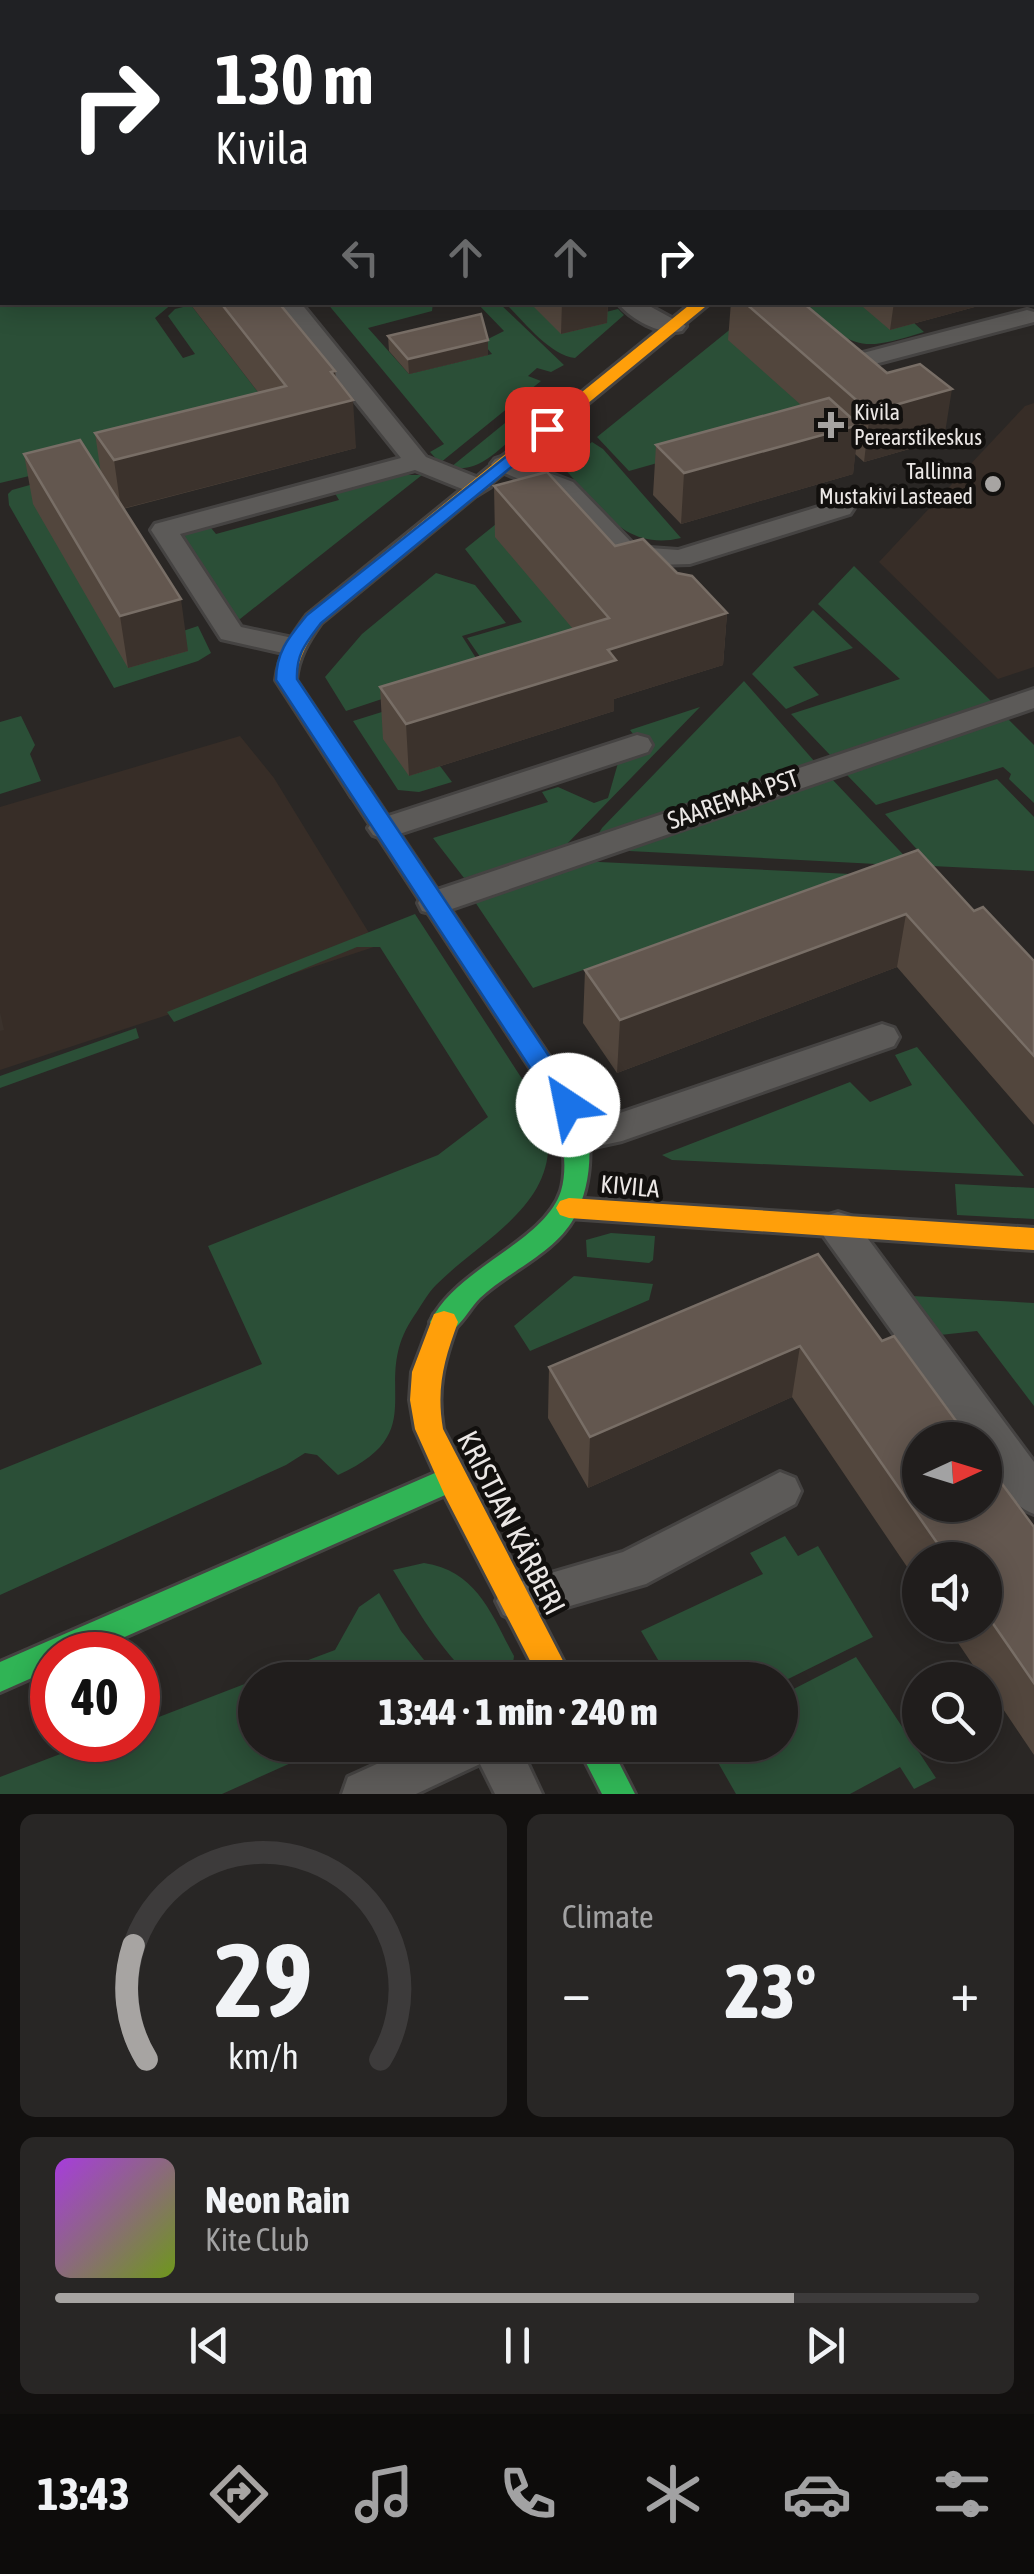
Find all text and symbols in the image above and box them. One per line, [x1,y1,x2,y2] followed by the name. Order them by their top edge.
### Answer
[215,39,374,119] text: 130 m
[50,40,180,170] icon: right
[215,122,309,174] text: Kivila
[333,230,388,285] icon: left
[438,230,493,285] icon: ahead
[543,230,598,285] icon: ahead
[648,230,703,285] icon: right
[505,387,590,472] pin
[854,399,982,450] place label: Kivila Perearstikeskus
[520,402,575,457] icon: arrive
[818,412,844,438] marker: Kivila Perearstikeskus
[819,458,973,509] place label: Tallinna Mustakivi Lasteaed
[982,473,1004,495] marker: Tallinna Mustakivi Lasteaed
[664,764,802,834] street label: SAAREMAA PST
[516,1053,620,1157] position arrow
[599,1169,661,1203] street label: KIVILA
[902,1422,1002,1522] north arrow
[902,1422,1002,1762] map controls
[451,1425,573,1620] street label: KRISTJAN KÄRBERI
[902,1542,1002,1642] button: sound
[30,1632,160,1762] speed limit sign: 40
[902,1662,1002,1762] button: search
[378,1690,658,1733] text: 13:44 · 1 min · 240 m
[562,1898,654,1935] text: Climate
[215,1920,312,2039] text: 29
[725,1948,816,2034] text: 23°
[562,1960,591,2023] text: −
[950,1960,979,2023] text: +
[228,2036,299,2077] text: km/h
[205,2178,350,2221] text: Neon Rain
[205,2221,309,2258] text: Kite Club
[182,2318,237,2373] icon: previous
[490,2318,545,2373] icon: pause
[798,2318,853,2373] icon: next
[204,2459,274,2529] icon: directions
[349,2459,419,2529] icon: music
[493,2459,563,2529] icon: phone
[638,2459,708,2529] icon: climate
[782,2459,852,2529] icon: car
[927,2459,997,2529] icon: filters
[37,2468,130,2520] text: 13:43

